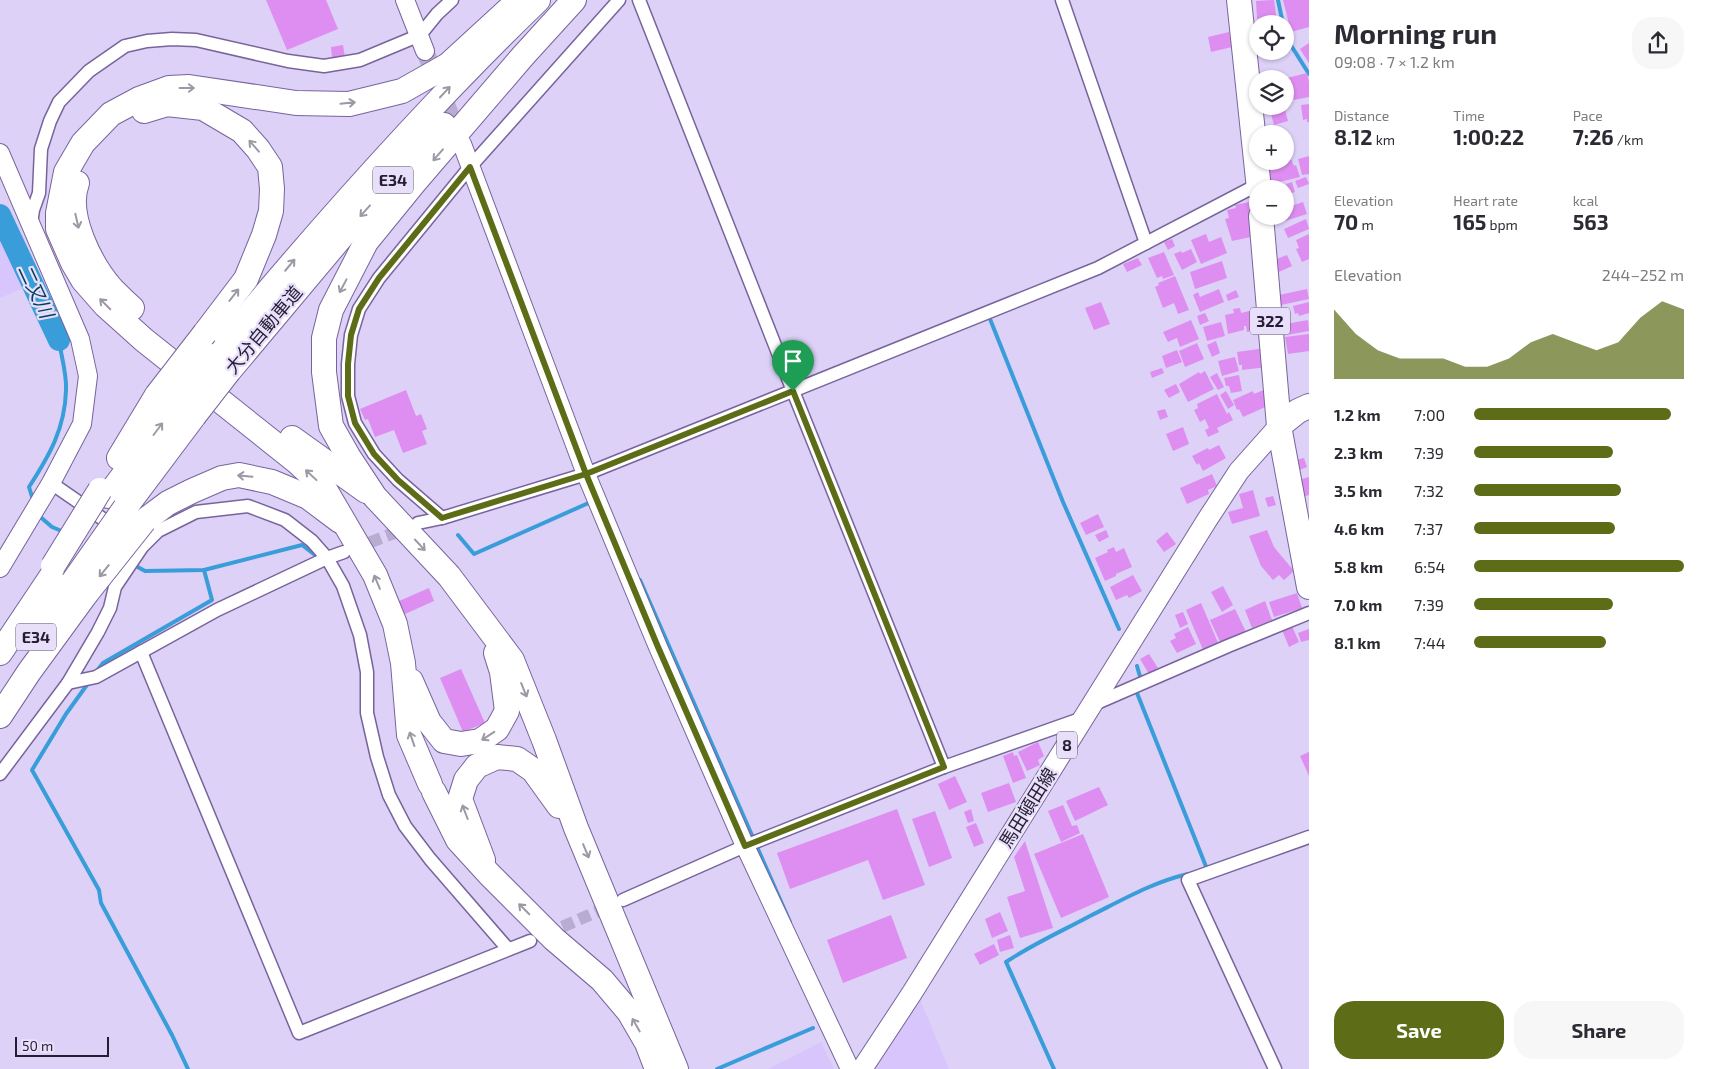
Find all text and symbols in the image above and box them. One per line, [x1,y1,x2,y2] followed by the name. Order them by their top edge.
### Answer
[1249,15,1294,225] map controls
[1249,15,1294,60] button: locate
[1334,16,1497,50] text: Morning run
[1632,17,1684,69] button: share
[1334,52,1455,71] text: 09:08 · 7 × 1.2 km
[1249,70,1294,115] button: layers
[178,83,194,93] one-way arrow
[439,86,451,99] one-way arrow
[339,98,355,108] one-way arrow
[1334,107,1389,124] text: Distance
[1453,107,1485,124] text: Time
[1573,107,1603,124] text: Pace
[1334,124,1373,149] text: 8.12
[1453,124,1524,149] text: 1:00:22
[1573,124,1614,149] text: 7:26
[1249,125,1294,170] button: +
[1373,131,1395,148] text: km
[1614,131,1643,148] text: /km
[249,139,260,152] one-way arrow
[432,149,444,162] one-way arrow
[373,166,413,194] road number: E34
[1249,180,1294,225] button: −
[1334,192,1393,209] text: Elevation
[1453,192,1518,209] text: Heart rate
[1573,192,1598,209] text: kcal
[359,205,370,218] one-way arrow
[1334,209,1358,234] text: 70
[1453,209,1486,234] text: 165
[1573,209,1609,234] text: 563
[73,213,82,229] one-way arrow
[1358,216,1374,233] text: m
[1486,216,1518,233] text: bpm
[284,259,295,272] one-way arrow
[14,260,60,323] water label: 二又川
[1334,265,1402,284] text: Elevation
[1602,265,1684,284] text: 244–252 m
[338,278,347,293] one-way arrow
[220,281,306,378] street label: 大分自動車道
[229,289,240,302] one-way arrow
[99,298,111,311] one-way arrow
[1250,308,1290,334] road number: 322
[772,340,814,391] pin
[779,347,807,375] icon: arrive
[1334,405,1381,424] text: 1.2 km
[1414,405,1445,424] text: 7:00
[153,422,163,436] one-way arrow
[1334,443,1383,462] text: 2.3 km
[1414,443,1444,462] text: 7:39
[305,469,317,481] one-way arrow
[237,471,253,481] one-way arrow
[1334,481,1382,500] text: 3.5 km
[1414,481,1444,500] text: 7:32
[1334,519,1384,538] text: 4.6 km
[1414,519,1443,538] text: 7:37
[414,539,426,551] one-way arrow
[1334,557,1383,576] text: 5.8 km
[1414,557,1445,576] text: 6:54
[99,564,110,577] one-way arrow
[372,575,382,590] one-way arrow
[1334,595,1382,614] text: 7.0 km
[1414,595,1444,614] text: 7:39
[16,624,56,650] road number: E34
[1334,633,1381,652] text: 8.1 km
[1414,633,1446,652] text: 7:44
[520,682,529,698] one-way arrow
[406,731,416,747] one-way arrow
[481,731,495,741] one-way arrow
[1057,732,1077,758] road number: 8
[994,763,1060,851] street label: 馬田頓田線
[460,805,469,820] one-way arrow
[581,843,591,858] one-way arrow
[518,903,530,915] one-way arrow
[1334,1001,1504,1059] button: Save
[1514,1001,1684,1059] button: Share
[631,1019,641,1033] one-way arrow
[15,1034,109,1057] scale bar
[22,1037,53,1054] text: 50 m

